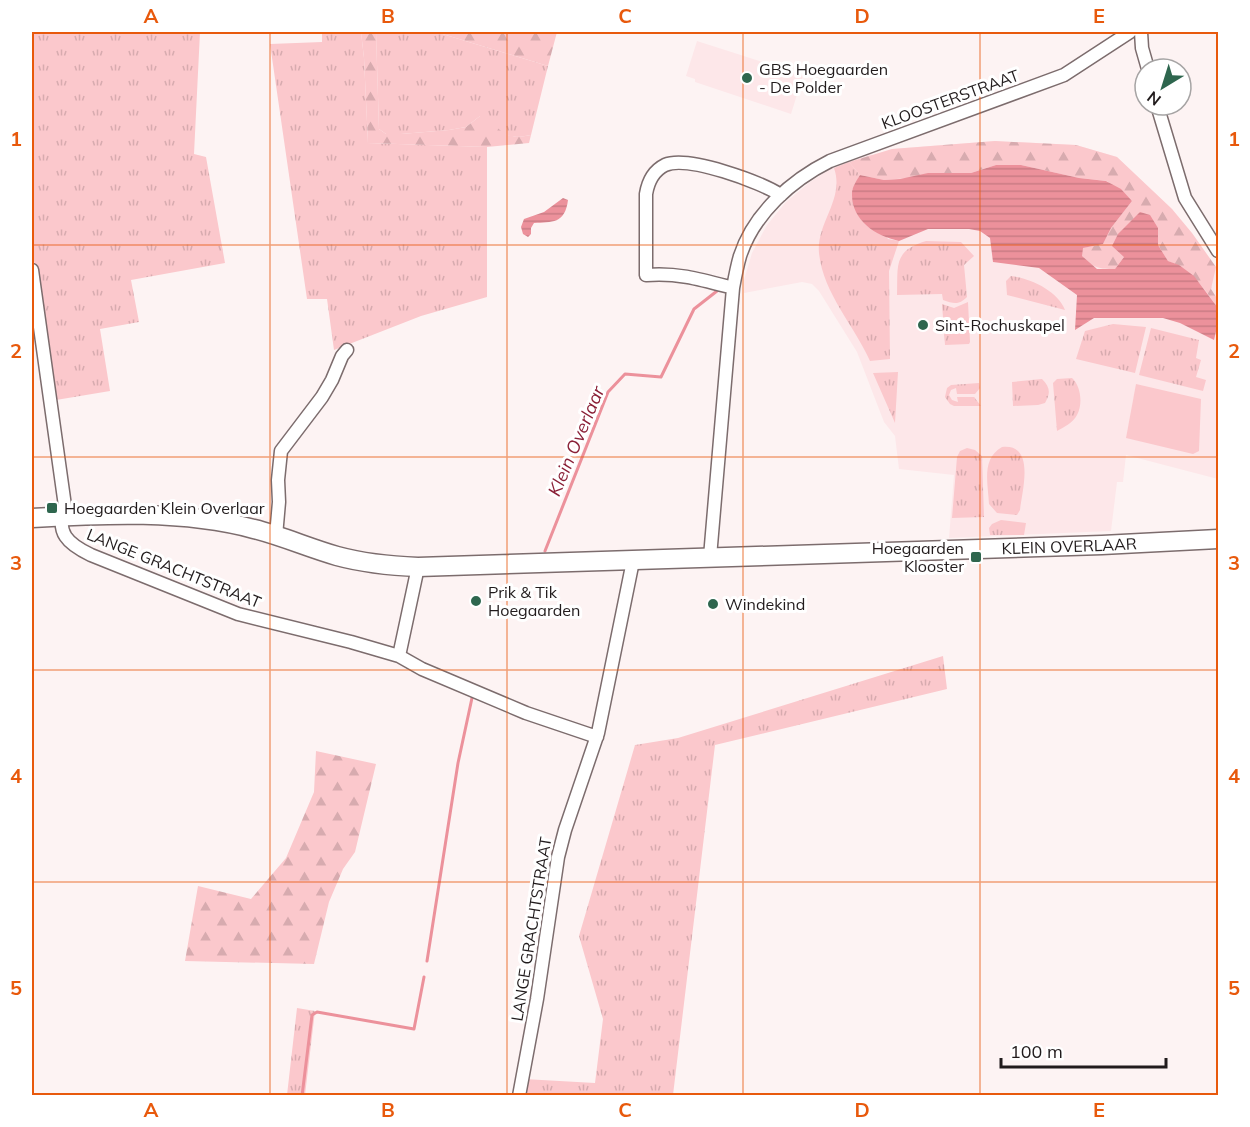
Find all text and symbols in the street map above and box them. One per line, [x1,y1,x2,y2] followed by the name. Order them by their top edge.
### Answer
[144,3,159,28] text: A
[381,3,395,28] text: B
[618,3,632,28] text: C
[854,3,870,28] text: D
[1093,3,1105,28] text: E
[1133,57,1193,117] north arrow
[759,59,888,97] place label: GBS Hoegaarden - De Polder
[878,65,1022,133] street label: KLOOSTERSTRAAT
[740,71,754,85] marker: GBS Hoegaarden - De Polder
[1143,87,1165,110] text: N
[10,126,22,151] text: 1
[1228,126,1240,151] text: 1
[935,315,1065,335] place label: Sint-Rochuskapel
[916,318,930,332] marker: Sint-Rochuskapel
[10,338,22,363] text: 2
[1228,338,1240,363] text: 2
[543,381,610,499] water label: Klein Overlaar
[64,498,265,518] place label: Hoegaarden Klein Overlaar
[45,501,59,515] marker: Hoegaarden Klein Overlaar
[84,524,264,612] street label: LANGE GRACHTSTRAAT
[1001,533,1137,558] street label: KLEIN OVERLAAR
[872,538,964,576] place label: Hoegaarden Klooster
[10,550,22,575] text: 3
[969,550,983,564] marker: Hoegaarden Klooster
[1228,550,1240,575] text: 3
[488,582,580,620] place label: Prik & Tik Hoegaarden
[469,594,483,608] marker: Prik & Tik Hoegaarden
[725,594,805,614] place label: Windekind
[706,597,720,611] marker: Windekind
[10,763,22,788] text: 4
[1228,763,1240,788] text: 4
[507,835,555,1023] street label: LANGE GRACHTSTRAAT
[10,975,22,1000] text: 5
[1228,975,1240,1000] text: 5
[1001,1031,1166,1069] scale bar
[1010,1040,1063,1063] text: 100 m
[144,1097,159,1122] text: A
[381,1097,395,1122] text: B
[618,1097,632,1122] text: C
[854,1097,870,1122] text: D
[1093,1097,1105,1122] text: E

